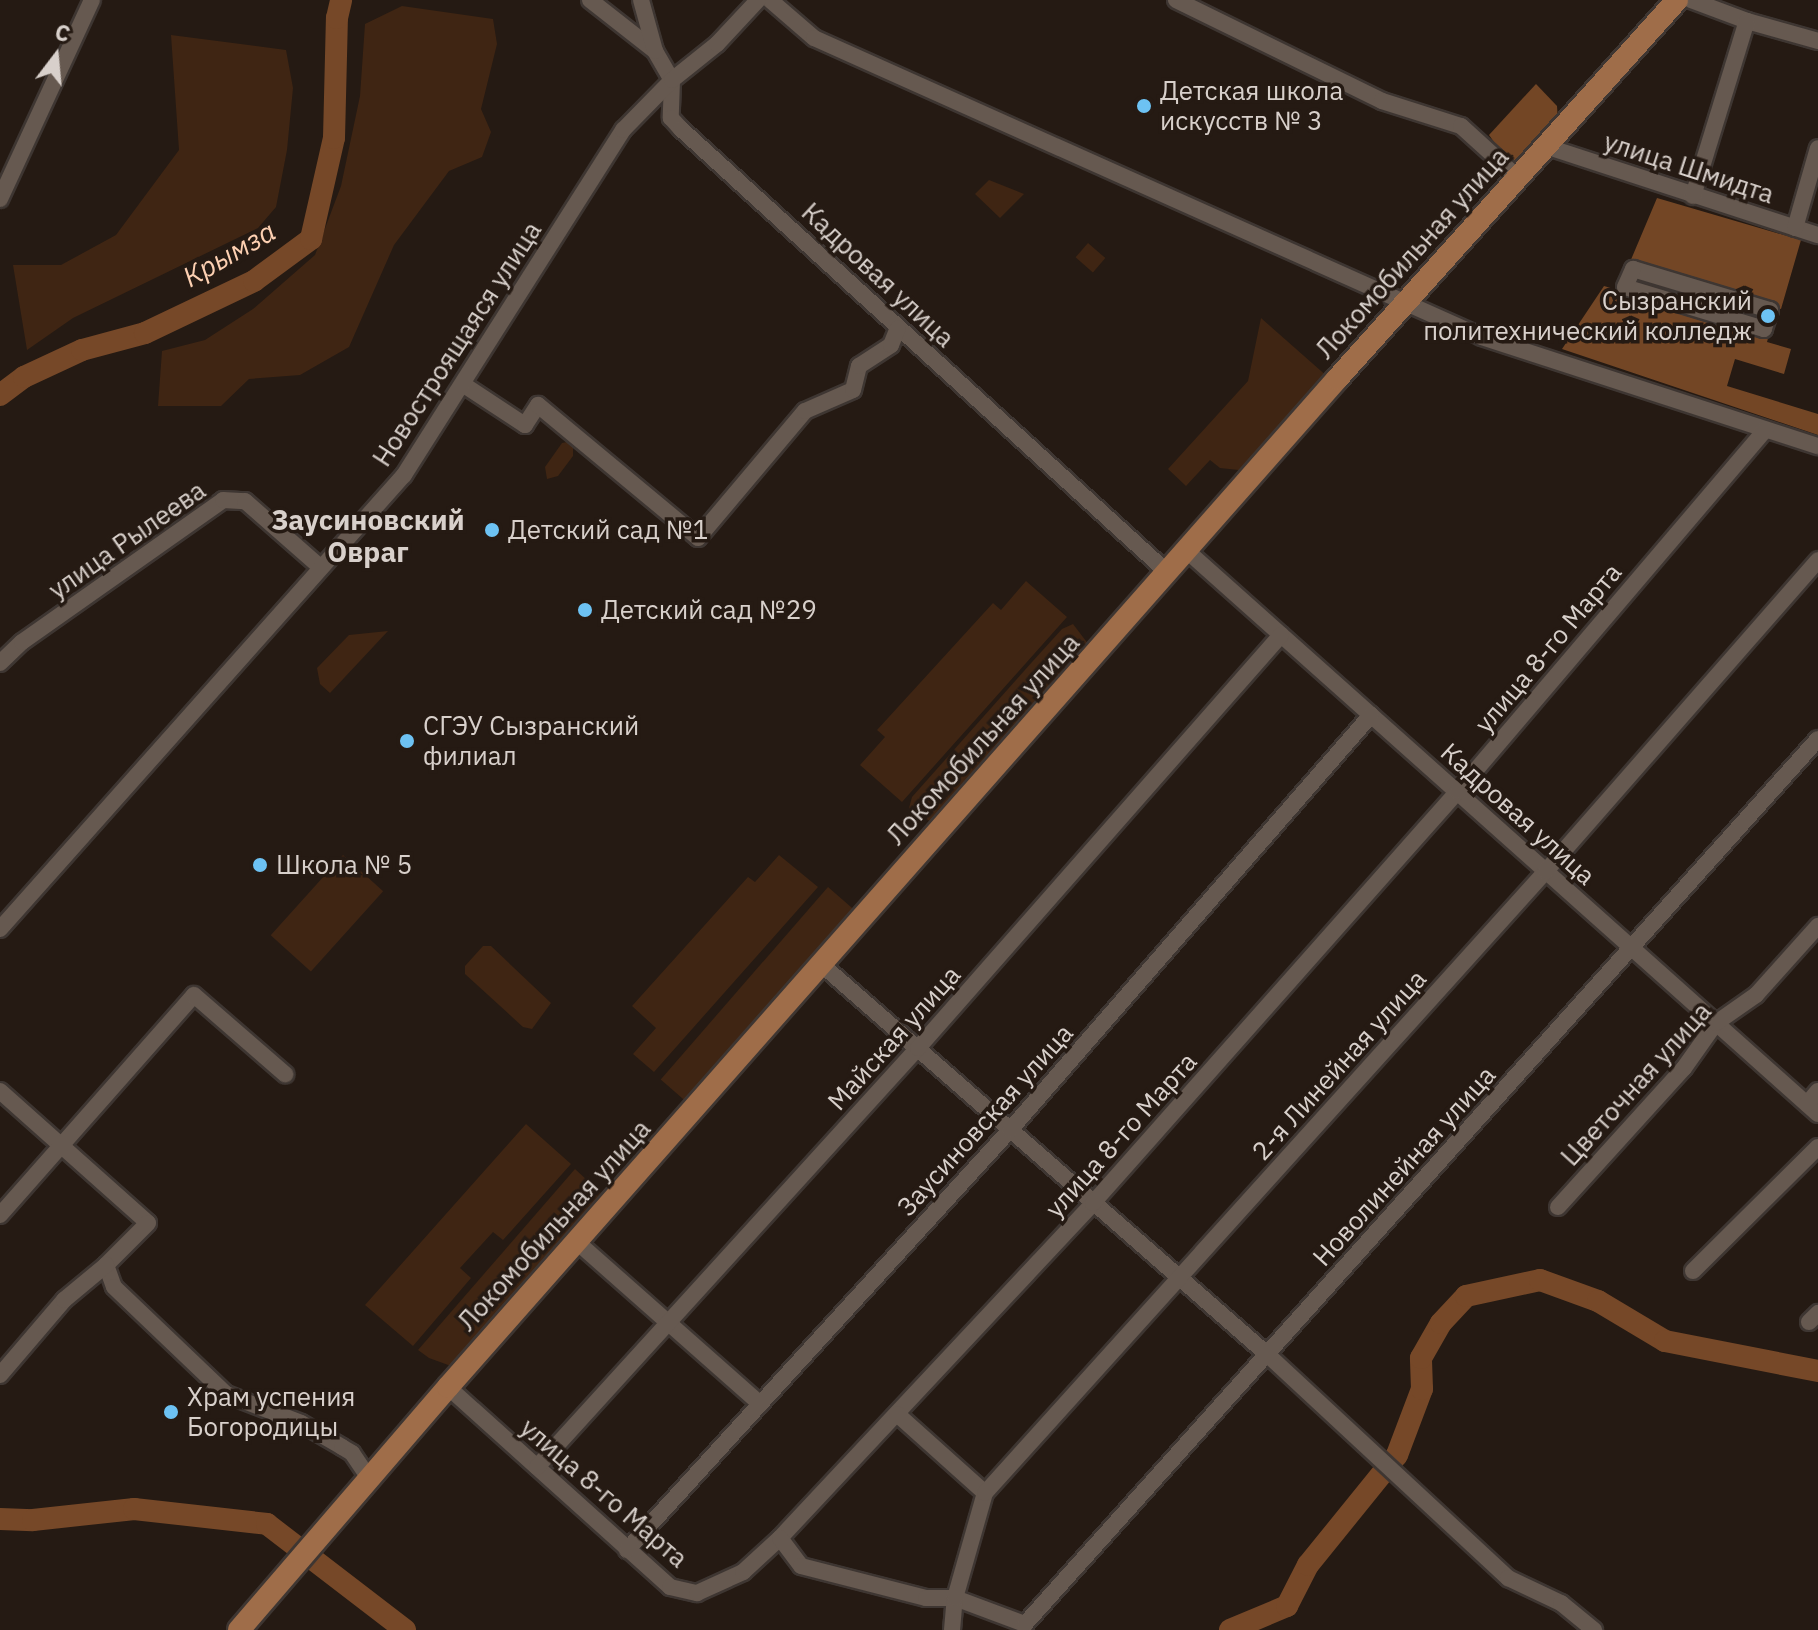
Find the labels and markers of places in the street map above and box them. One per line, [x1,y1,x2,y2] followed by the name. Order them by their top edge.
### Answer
[1160,75,1343,136] place label: Детская школа искусств № 3
[1135,97,1153,115] marker: Детская школа искусств № 3
[1423,285,1752,346] place label: Сызранский политехнический колледж
[1759,307,1777,325] marker: Сызранский политехнический колледж
[508,514,708,546] place label: Детский сад №1
[483,521,501,539] marker: Детский сад №1
[601,594,817,626] place label: Детский сад №29
[576,601,594,619] marker: Детский сад №29
[423,710,639,772] place label: СГЭУ Сызранский филиал
[398,732,416,750] marker: СГЭУ Сызранский филиал
[276,849,412,881] place label: Школа № 5
[251,856,269,874] marker: Школа № 5
[187,1381,355,1442] place label: Храм успения Богородицы
[162,1403,180,1421] marker: Храм успения Богородицы

